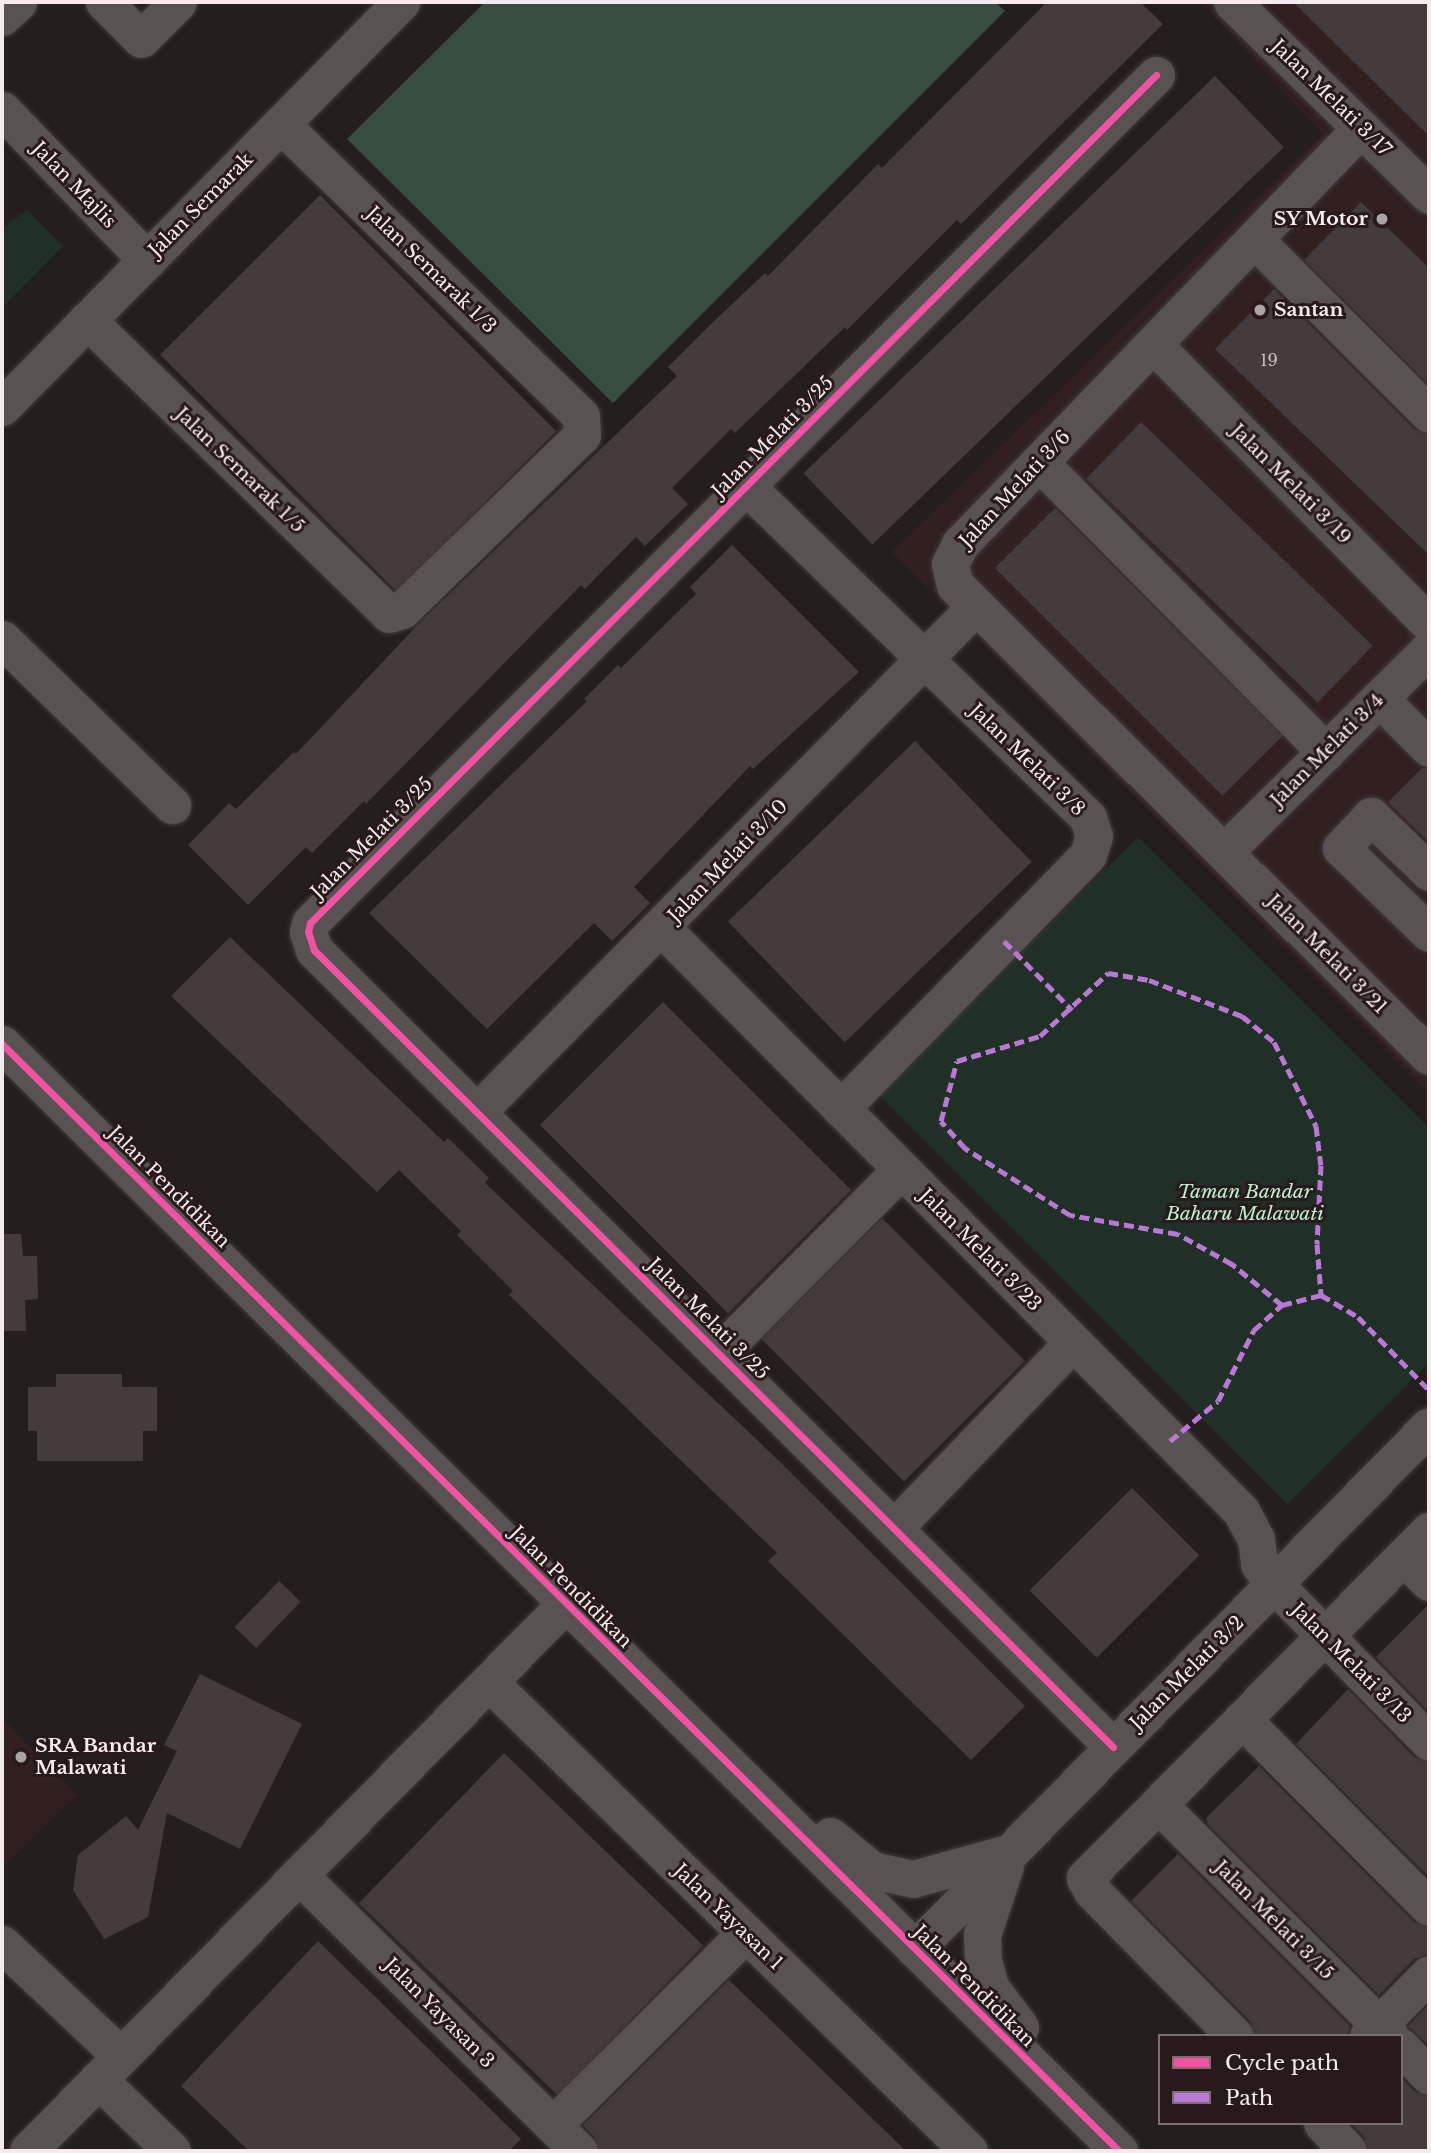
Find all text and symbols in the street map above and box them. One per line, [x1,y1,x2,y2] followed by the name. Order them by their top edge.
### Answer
[1266,35,1396,161] street label: Jalan Melati 3/17
[27,137,121,233] street label: Jalan Majlis
[144,148,258,262] street label: Jalan Semarak
[361,202,501,338] street label: Jalan Semarak 1/3
[1273,208,1368,230] place label: SY Motor
[1374,211,1390,227] marker: SY Motor
[1274,299,1343,321] place label: Santan
[1252,302,1268,318] marker: Santan
[1260,350,1278,370] house number: 19
[707,371,839,503] street label: Jalan Melati 3/25
[171,402,309,538] street label: Jalan Semarak 1/5
[1226,419,1356,549] street label: Jalan Melati 3/19
[955,426,1075,552] street label: Jalan Melati 3/6
[1266,689,1388,811] street label: Jalan Melati 3/4
[965,699,1089,821] street label: Jalan Melati 3/8
[306,772,438,904] street label: Jalan Melati 3/25
[664,795,792,927] street label: Jalan Melati 3/10
[1262,889,1392,1019] street label: Jalan Melati 3/21
[103,1121,235,1253] street label: Jalan Pendidikan
[1166,1181,1324,1225] park label: Taman Bandar Baharu Malawati
[914,1184,1046,1316] street label: Jalan Melati 3/23
[642,1253,774,1385] street label: Jalan Melati 3/25
[505,1521,637,1653] street label: Jalan Pendidikan
[1286,1598,1416,1728] street label: Jalan Melati 3/13
[1125,1611,1249,1735] street label: Jalan Melati 3/2
[35,1735,157,1779] place label: SRA Bandar Malawati
[13,1749,29,1765] marker: SRA Bandar Malawati
[1210,1856,1338,1984] street label: Jalan Melati 3/15
[668,1859,788,1975] street label: Jalan Yayasan 1
[908,1920,1040,2052] street label: Jalan Pendidikan
[379,1953,499,2073] street label: Jalan Yayasan 3
[1158,2034,1403,2125] legend
[1225,2050,1339,2076] text: Cycle path
[1225,2085,1273,2111] text: Path

